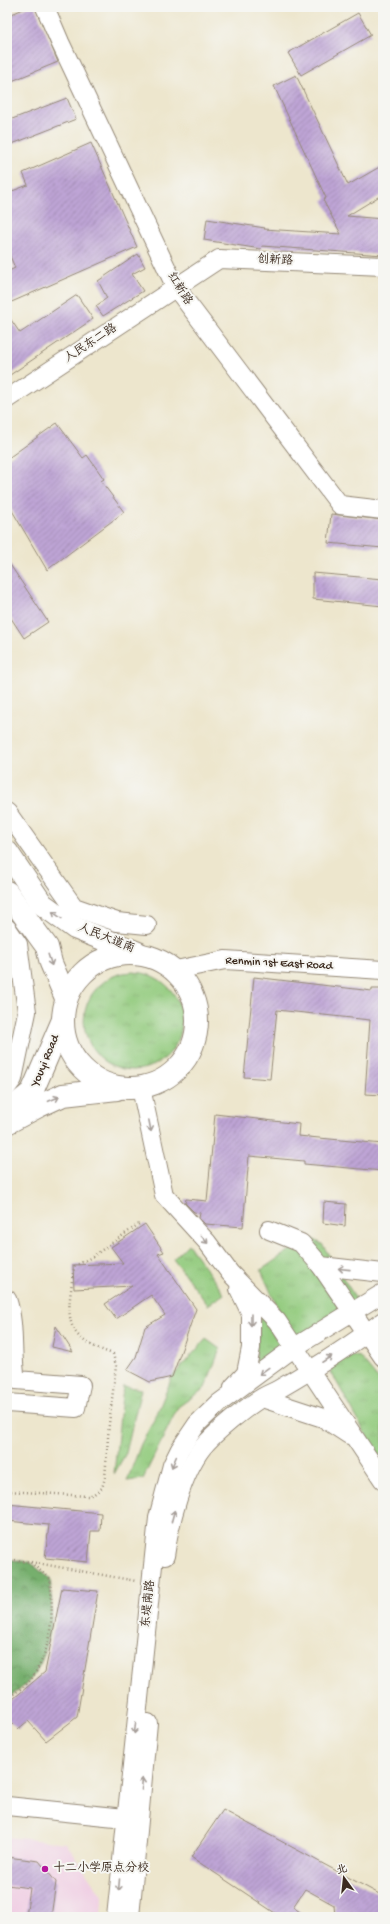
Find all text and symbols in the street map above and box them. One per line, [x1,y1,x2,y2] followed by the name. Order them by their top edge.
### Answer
[257,252,293,269] street label: 创新路
[164,269,195,308] street label: 红新路
[61,321,120,366] street label: 人民东二路
[51,911,62,919] one-way arrow
[76,920,137,957] street label: 人民大道南
[47,953,55,965] one-way arrow
[225,954,334,974] street label: Renmin 1st East Road
[28,1032,64,1090] street label: Youyi Road
[48,1095,60,1102] one-way arrow
[146,1119,154,1132] one-way arrow
[199,1234,209,1244] one-way arrow
[338,1265,351,1273] one-way arrow
[247,1313,255,1326] one-way arrow
[321,1354,333,1362] one-way arrow
[259,1367,270,1375] one-way arrow
[170,1455,177,1467] one-way arrow
[170,1510,178,1523] one-way arrow
[139,1579,158,1629] street label: 东堤南路
[132,1721,139,1734] one-way arrow
[139,1778,146,1791] one-way arrow
[324,1858,364,1898] north arrow
[53,1860,149,1876] place label: 十二小学原点分校
[335,1863,349,1877] text: 北
[40,1864,50,1874] marker: 十二小学原点分校
[115,1878,122,1891] one-way arrow

